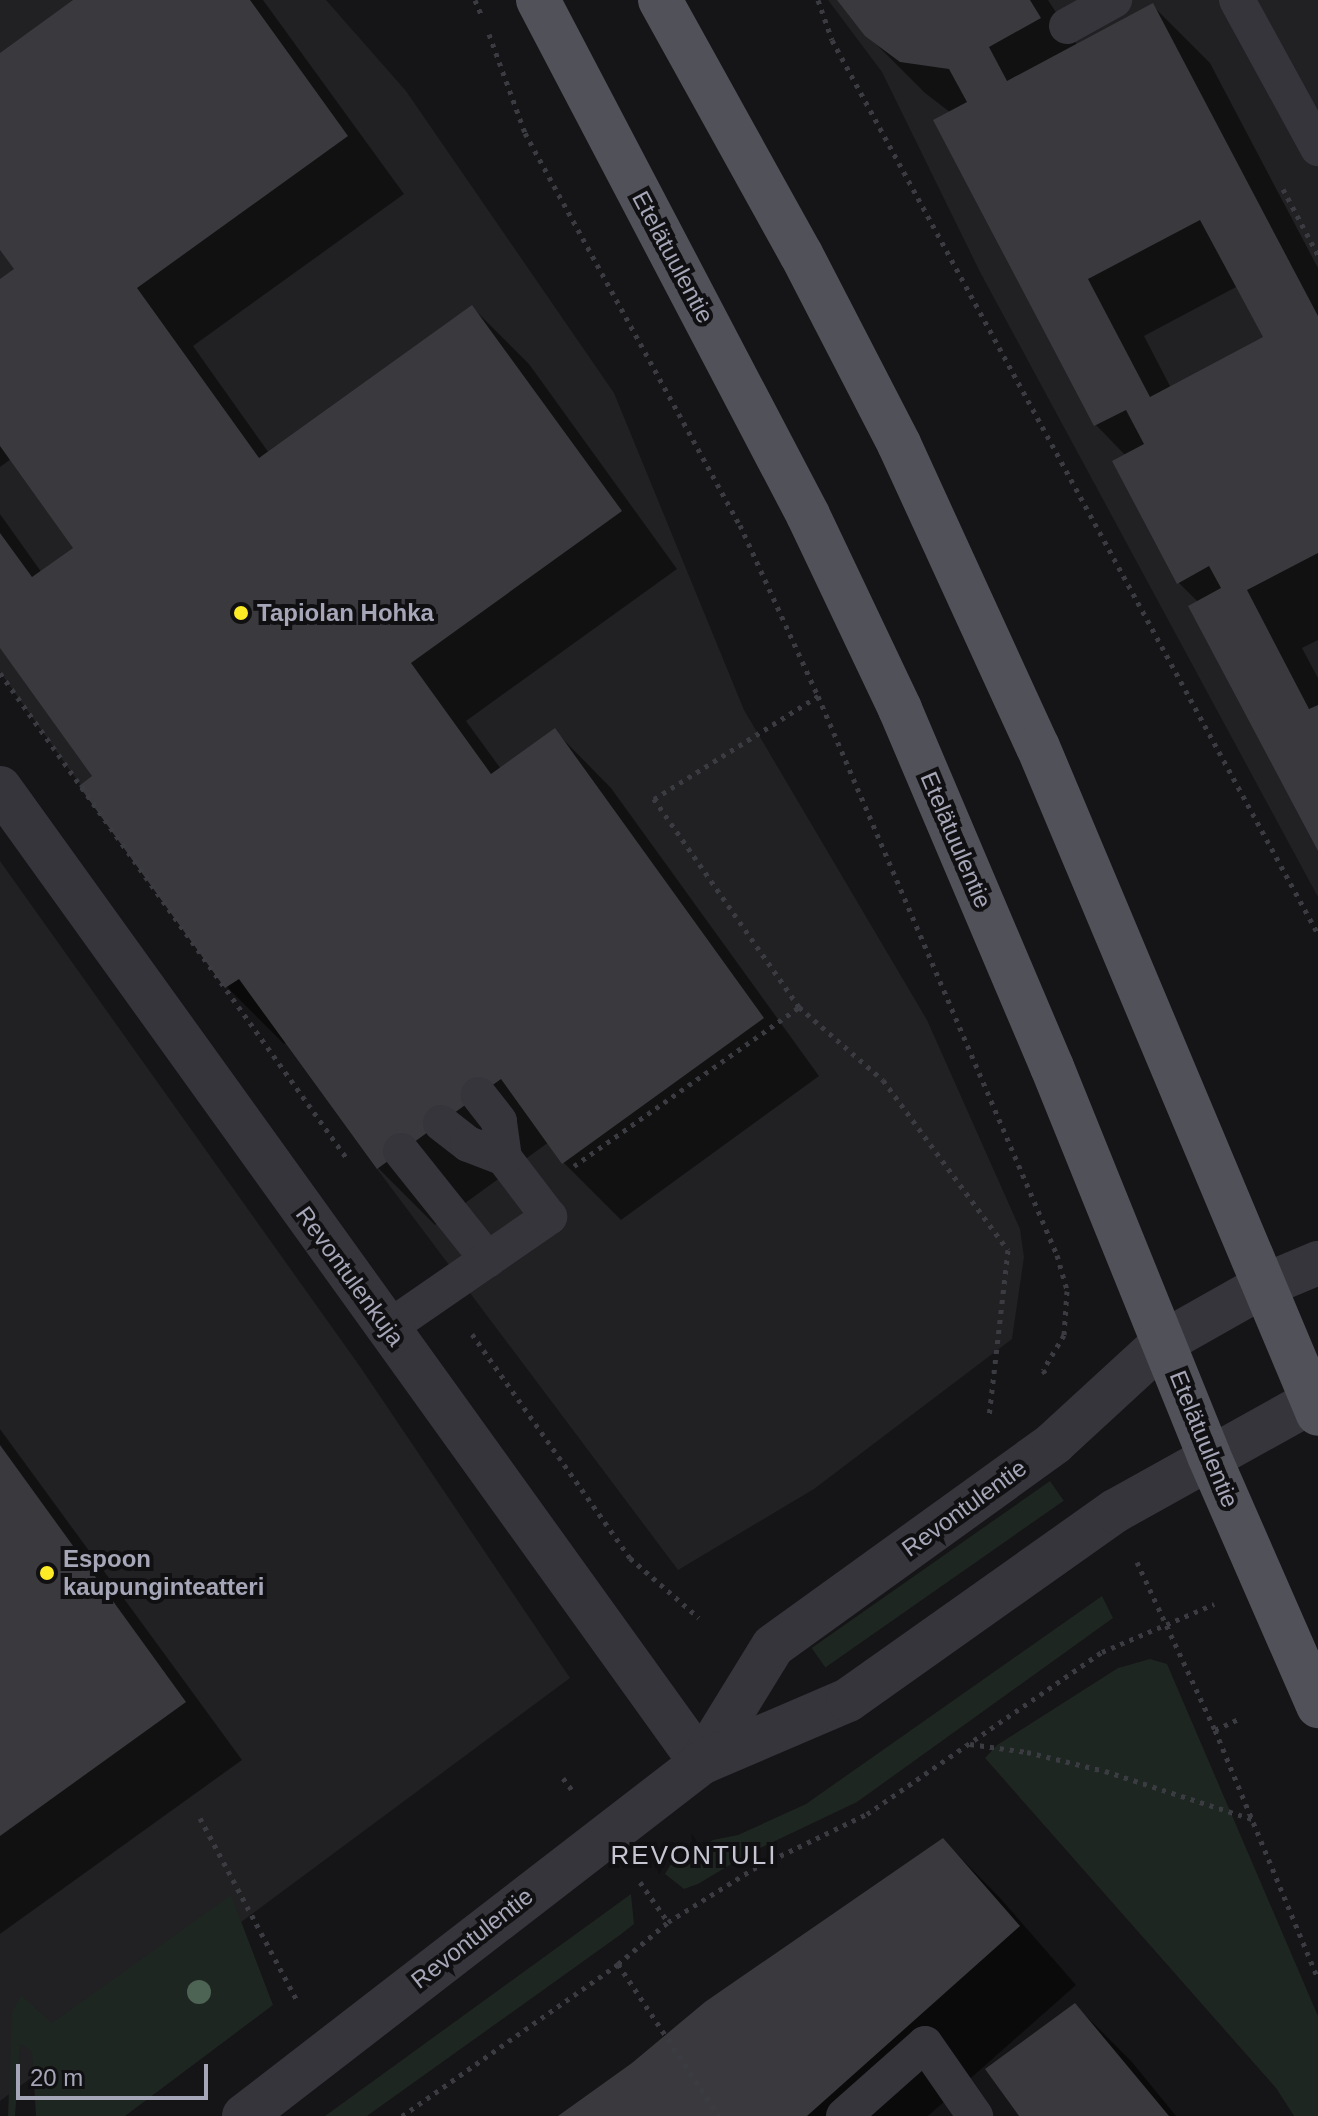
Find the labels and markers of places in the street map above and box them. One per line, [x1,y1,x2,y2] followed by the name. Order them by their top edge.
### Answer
[257,599,434,627] place label: Tapiolan Hohka
[232,604,250,622] marker: Tapiolan Hohka
[63,1545,264,1601] place label: Espoon kaupunginteatteri
[38,1564,56,1582] marker: Espoon kaupunginteatteri

